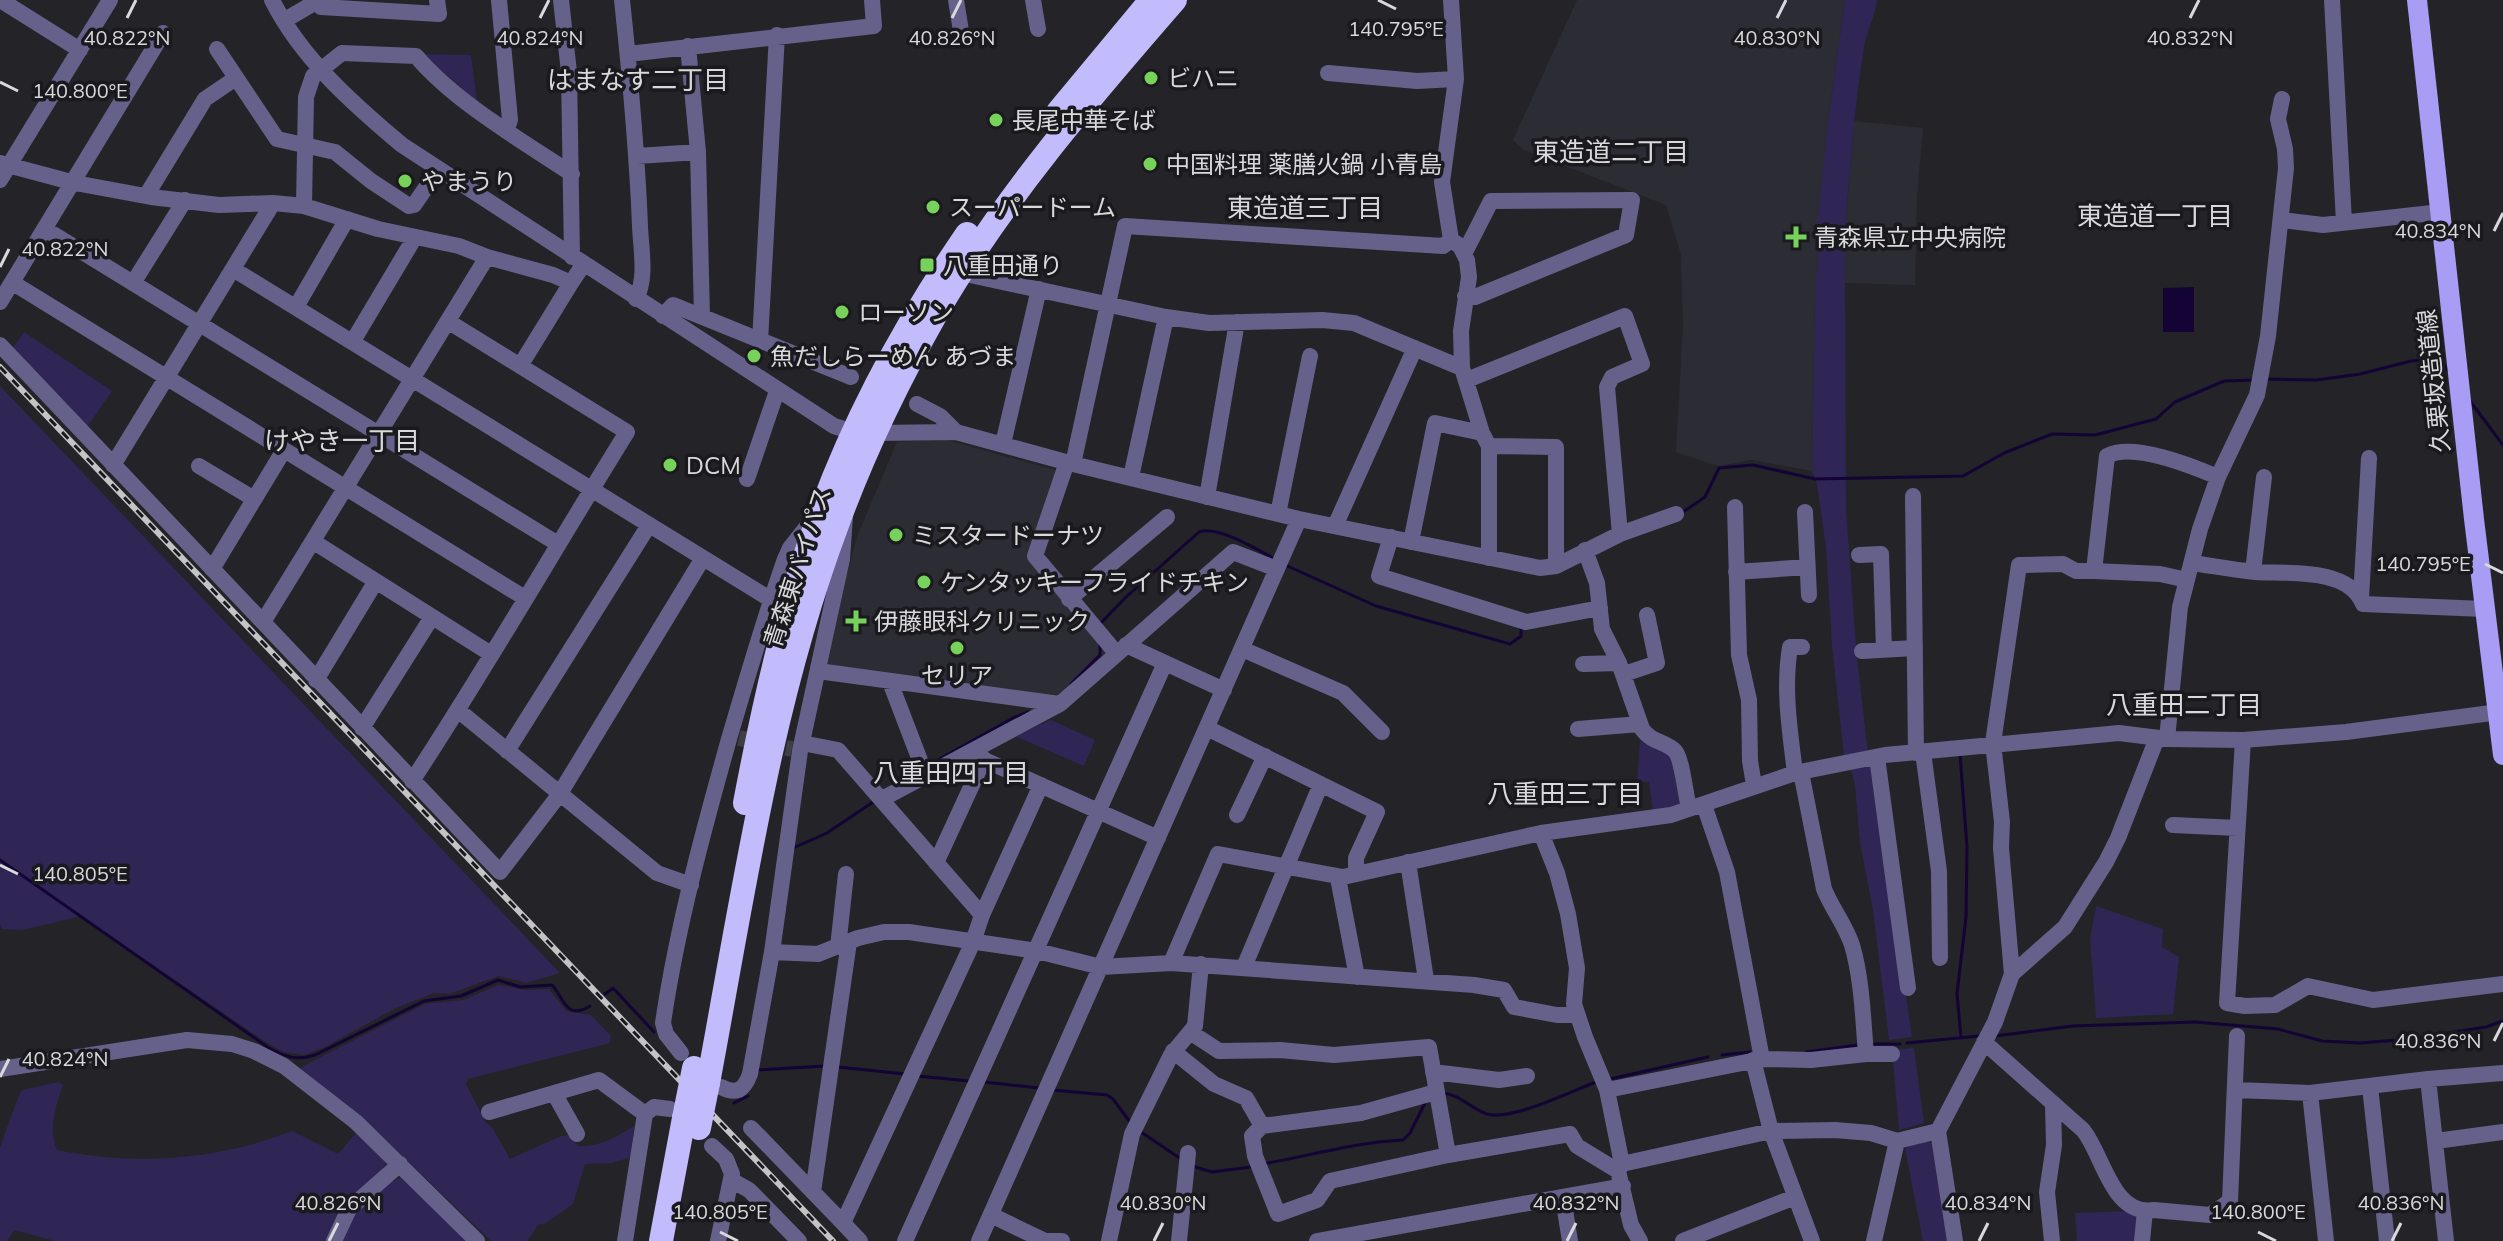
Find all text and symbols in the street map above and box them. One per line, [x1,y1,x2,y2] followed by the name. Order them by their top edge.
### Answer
[1348,16,1444,41] text: 140.795°E
[84,25,170,50] text: 40.822°N
[497,25,583,50] text: 40.824°N
[909,25,995,50] text: 40.826°N
[1734,25,1820,50] text: 40.830°N
[2147,25,2233,50] text: 40.832°N
[547,63,729,96] district label: はまなす二丁目
[1167,63,1239,93] place label: ビハニ
[1142,69,1160,87] marker: ビハニ
[32,78,128,103] text: 140.800°E
[1012,105,1156,135] place label: 長尾中華そば
[987,111,1005,129] marker: 長尾中華そば
[1533,135,1689,168] district label: 東造道二丁目
[1166,149,1443,179] place label: 中国料理 薬膳火鍋 小青島
[1141,155,1159,173] marker: 中国料理 薬膳火鍋 小青島
[421,166,517,196] place label: やまうり
[396,172,414,190] marker: やまうり
[1227,191,1383,224] district label: 東造道三丁目
[949,192,1116,222] place label: スーパードーム
[924,198,942,216] marker: スーパードーム
[2077,199,2233,232] district label: 東造道一丁目
[2395,218,2481,243] text: 40.834°N
[1814,222,2006,252] place label: 青森県立中央病院
[1785,226,1807,248] marker: 青森県立中央病院
[22,236,108,261] text: 40.822°N
[943,250,1063,280] place label: 八重田通り
[918,256,936,274] marker: 八重田通り
[858,297,954,327] place label: ローソン
[833,303,851,321] marker: ローソン
[2411,308,2455,454] street label: 久栗坂造道線
[770,341,1016,371] place label: 魚だしらーめん あづま
[745,347,763,365] marker: 魚だしらーめん あづま
[264,424,420,457] district label: けやき一丁目
[686,450,741,480] place label: DCM
[661,456,679,474] marker: DCM
[757,483,837,651] street label: 青森東バイパス
[912,520,1104,550] place label: ミスタードーナツ
[887,526,905,544] marker: ミスタードーナツ
[2375,551,2471,576] text: 140.795°E
[940,567,1249,597] place label: ケンタッキーフライドチキン
[915,573,933,591] marker: ケンタッキーフライドチキン
[874,606,1090,636] place label: 伊藤眼科クリニック
[845,610,867,632] marker: 伊藤眼科クリニック
[948,639,966,657] marker: セリア
[921,660,993,690] place label: セリア
[2106,688,2262,721] district label: 八重田二丁目
[873,756,1029,789] district label: 八重田四丁目
[1487,777,1643,810] district label: 八重田三丁目
[32,861,128,886] text: 140.805°E
[2395,1028,2481,1053] text: 40.836°N
[22,1046,108,1071] text: 40.824°N
[295,1190,381,1215] text: 40.826°N
[1120,1190,1206,1215] text: 40.830°N
[1533,1190,1619,1215] text: 40.832°N
[1945,1190,2031,1215] text: 40.834°N
[2358,1190,2444,1215] text: 40.836°N
[672,1199,768,1224] text: 140.805°E
[2210,1199,2306,1224] text: 140.800°E

